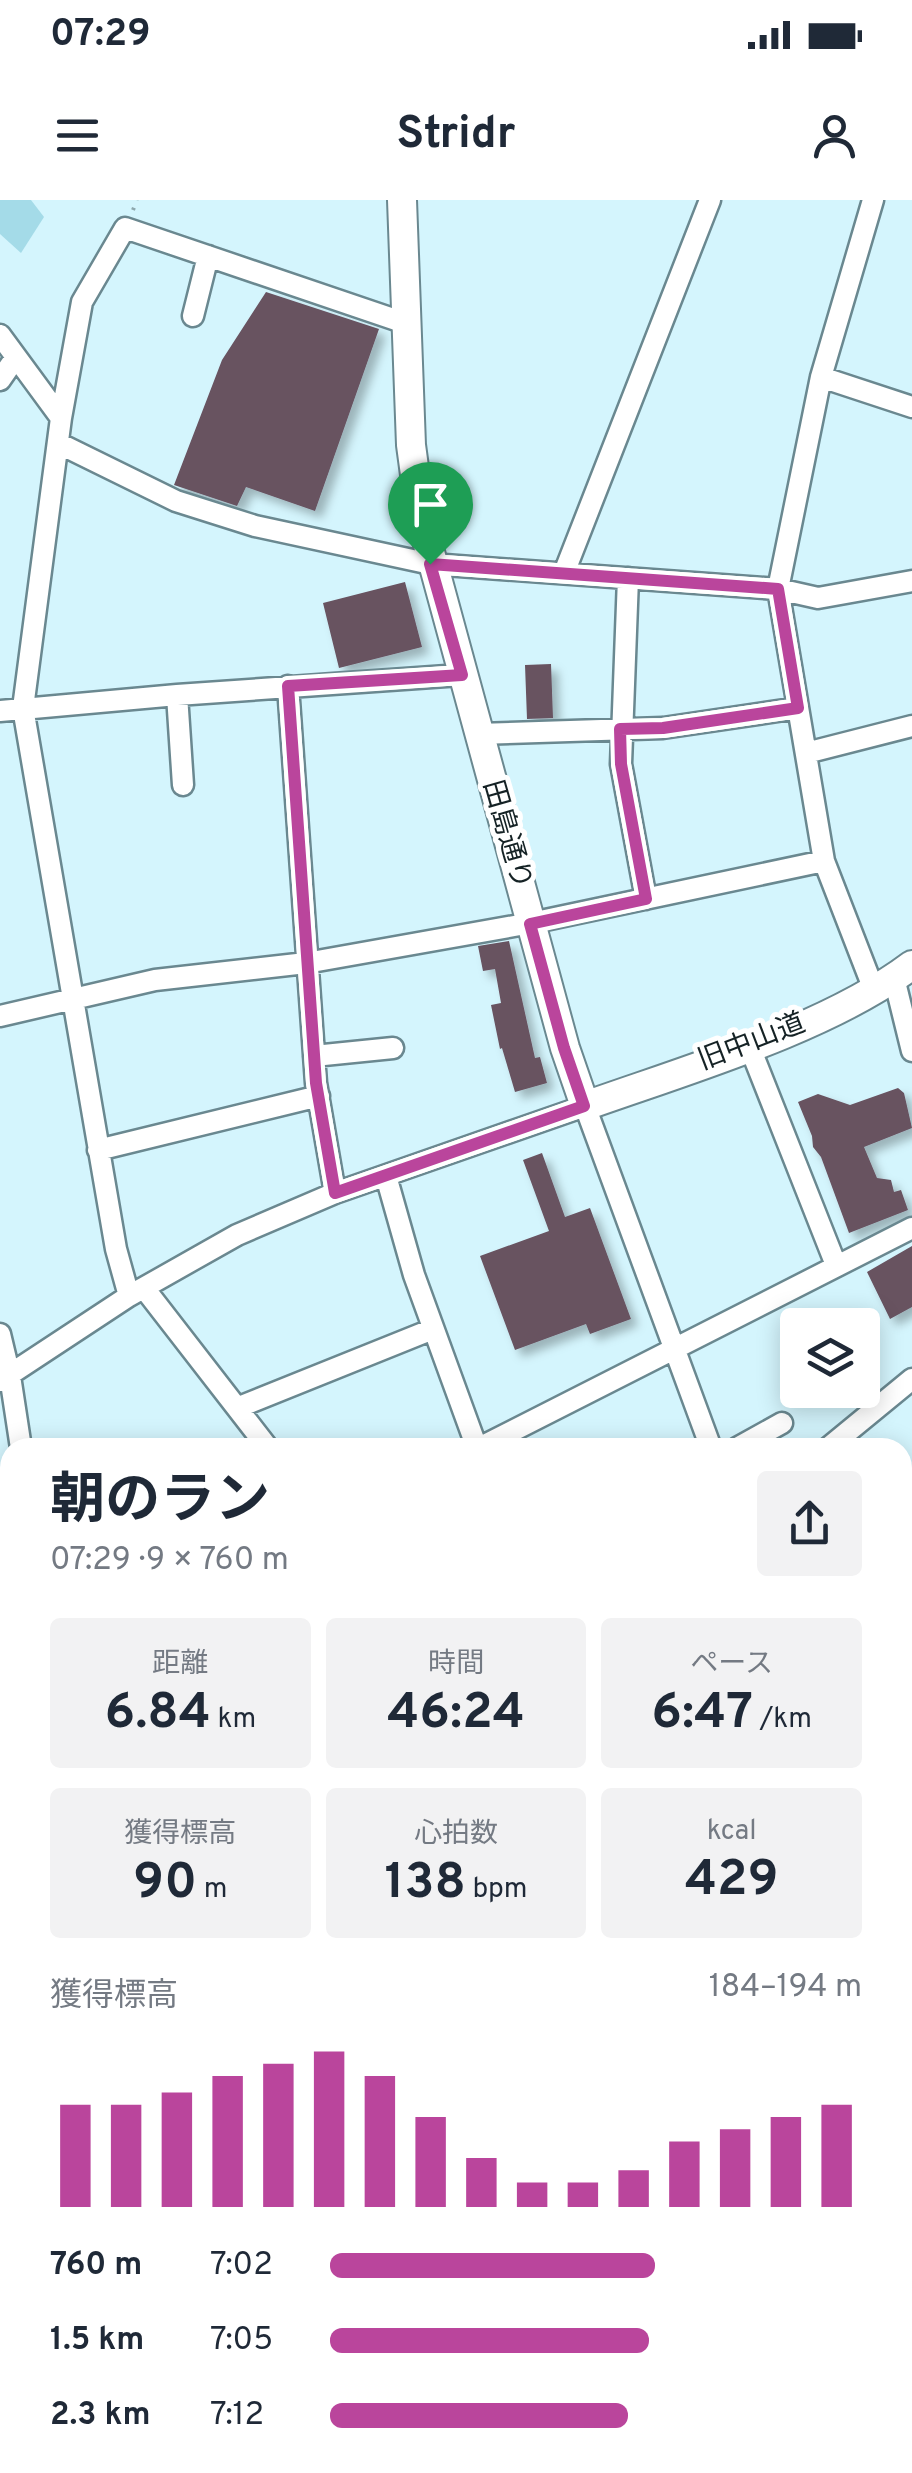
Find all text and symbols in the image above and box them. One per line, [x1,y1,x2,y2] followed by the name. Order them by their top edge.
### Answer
[50,11,151,60] text: 07:29
[397,107,515,164] text: Stridr
[50,108,105,163] icon: menu
[807,108,862,163] icon: person
[388,462,473,565] pin
[403,477,458,532] icon: arrive
[473,776,539,894] street label: 田島通り
[693,1006,811,1080] street label: 旧中山道
[780,1308,880,1408] map controls
[780,1308,880,1408] button: layers
[50,1468,270,1538] text: 朝のラン
[757,1471,862,1576] button: share
[50,1541,289,1581] text: 07:29 · 9 × 760 m
[152,1647,208,1683] text: 距離
[428,1647,484,1683] text: 時間
[690,1647,773,1683] text: ペース
[104,1683,211,1746] text: 6.84
[387,1683,525,1746] text: 46:24
[651,1683,753,1746] text: 6:47
[211,1702,256,1738] text: km
[753,1702,812,1738] text: /km
[707,1814,757,1850] text: kcal
[124,1817,236,1853] text: 獲得標高
[414,1817,498,1853] text: 心拍数
[685,1850,778,1913] text: 429
[133,1853,197,1916] text: 90
[384,1853,466,1916] text: 138
[197,1872,227,1908] text: m
[466,1872,528,1908] text: bpm
[709,1968,862,2008] text: 184–194 m
[50,1977,178,2017] text: 獲得標高
[50,2246,142,2286] text: 760 m
[210,2246,273,2286] text: 7:02
[50,2321,144,2361] text: 1.5 km
[210,2321,273,2361] text: 7:05
[50,2396,151,2436] text: 2.3 km
[210,2396,264,2436] text: 7:12

